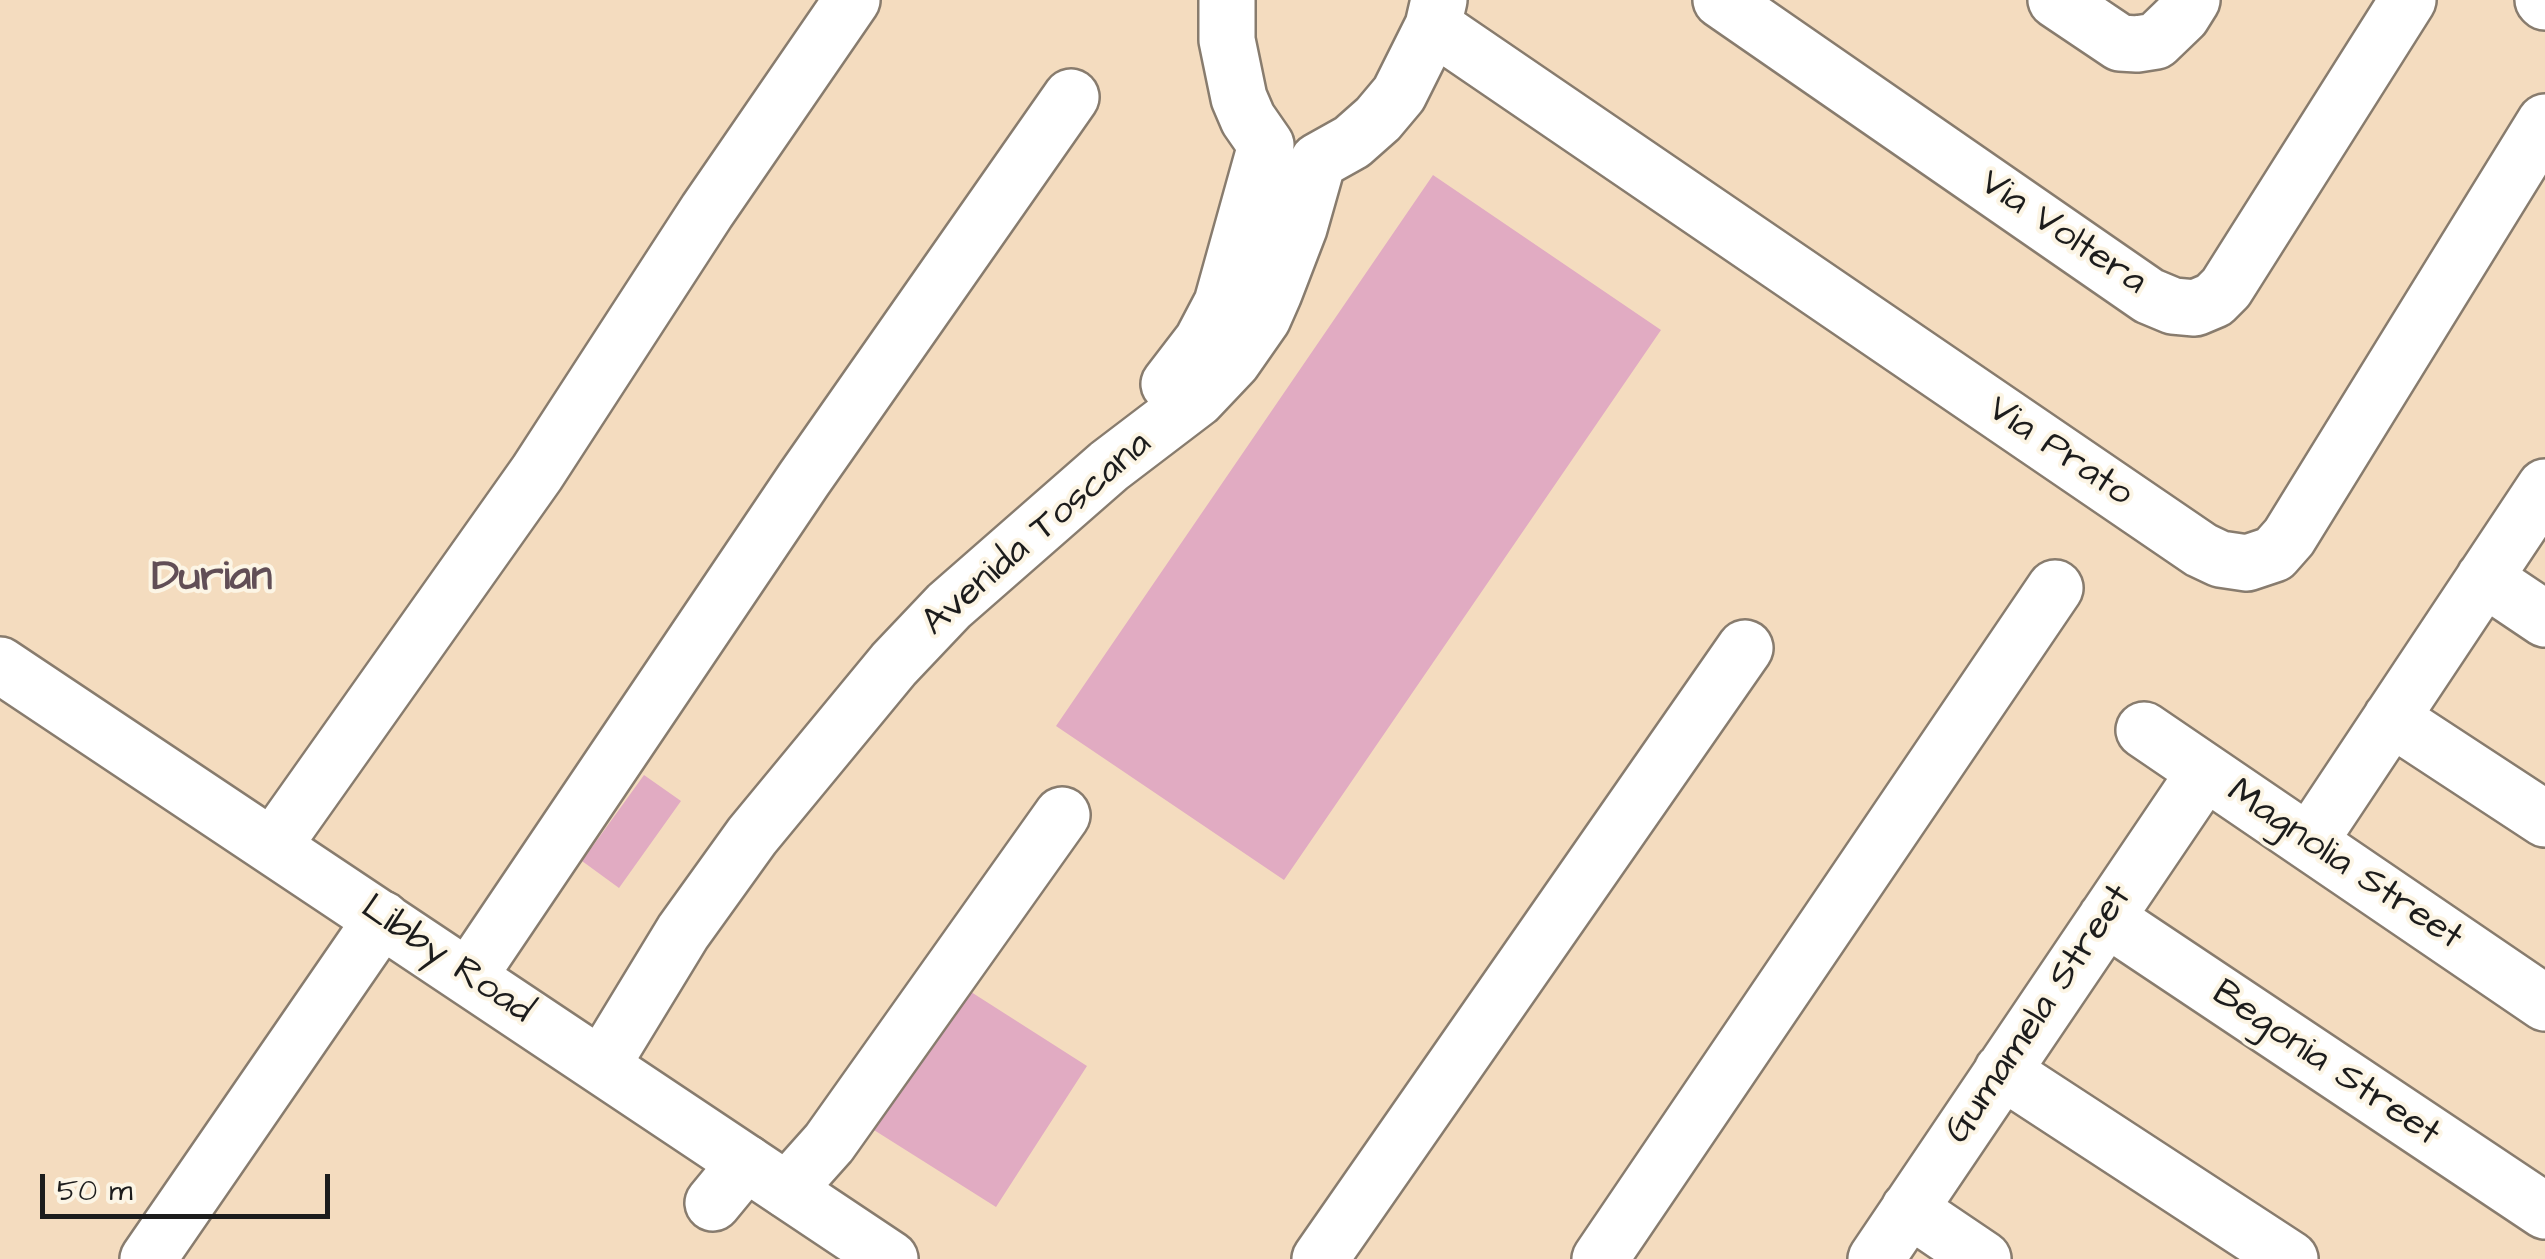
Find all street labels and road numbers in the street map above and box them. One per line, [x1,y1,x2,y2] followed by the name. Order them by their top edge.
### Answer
[1970,162,2154,306] street label: Via Voltera
[1978,388,2140,518] street label: Via Prato
[914,423,1162,647] street label: Avenida Toscana
[2218,770,2470,962] street label: Magnolia Street
[1937,877,2143,1153] street label: Gumamela Street
[351,887,541,1035] street label: Libby Road
[2202,972,2448,1158] street label: Begonia Street

